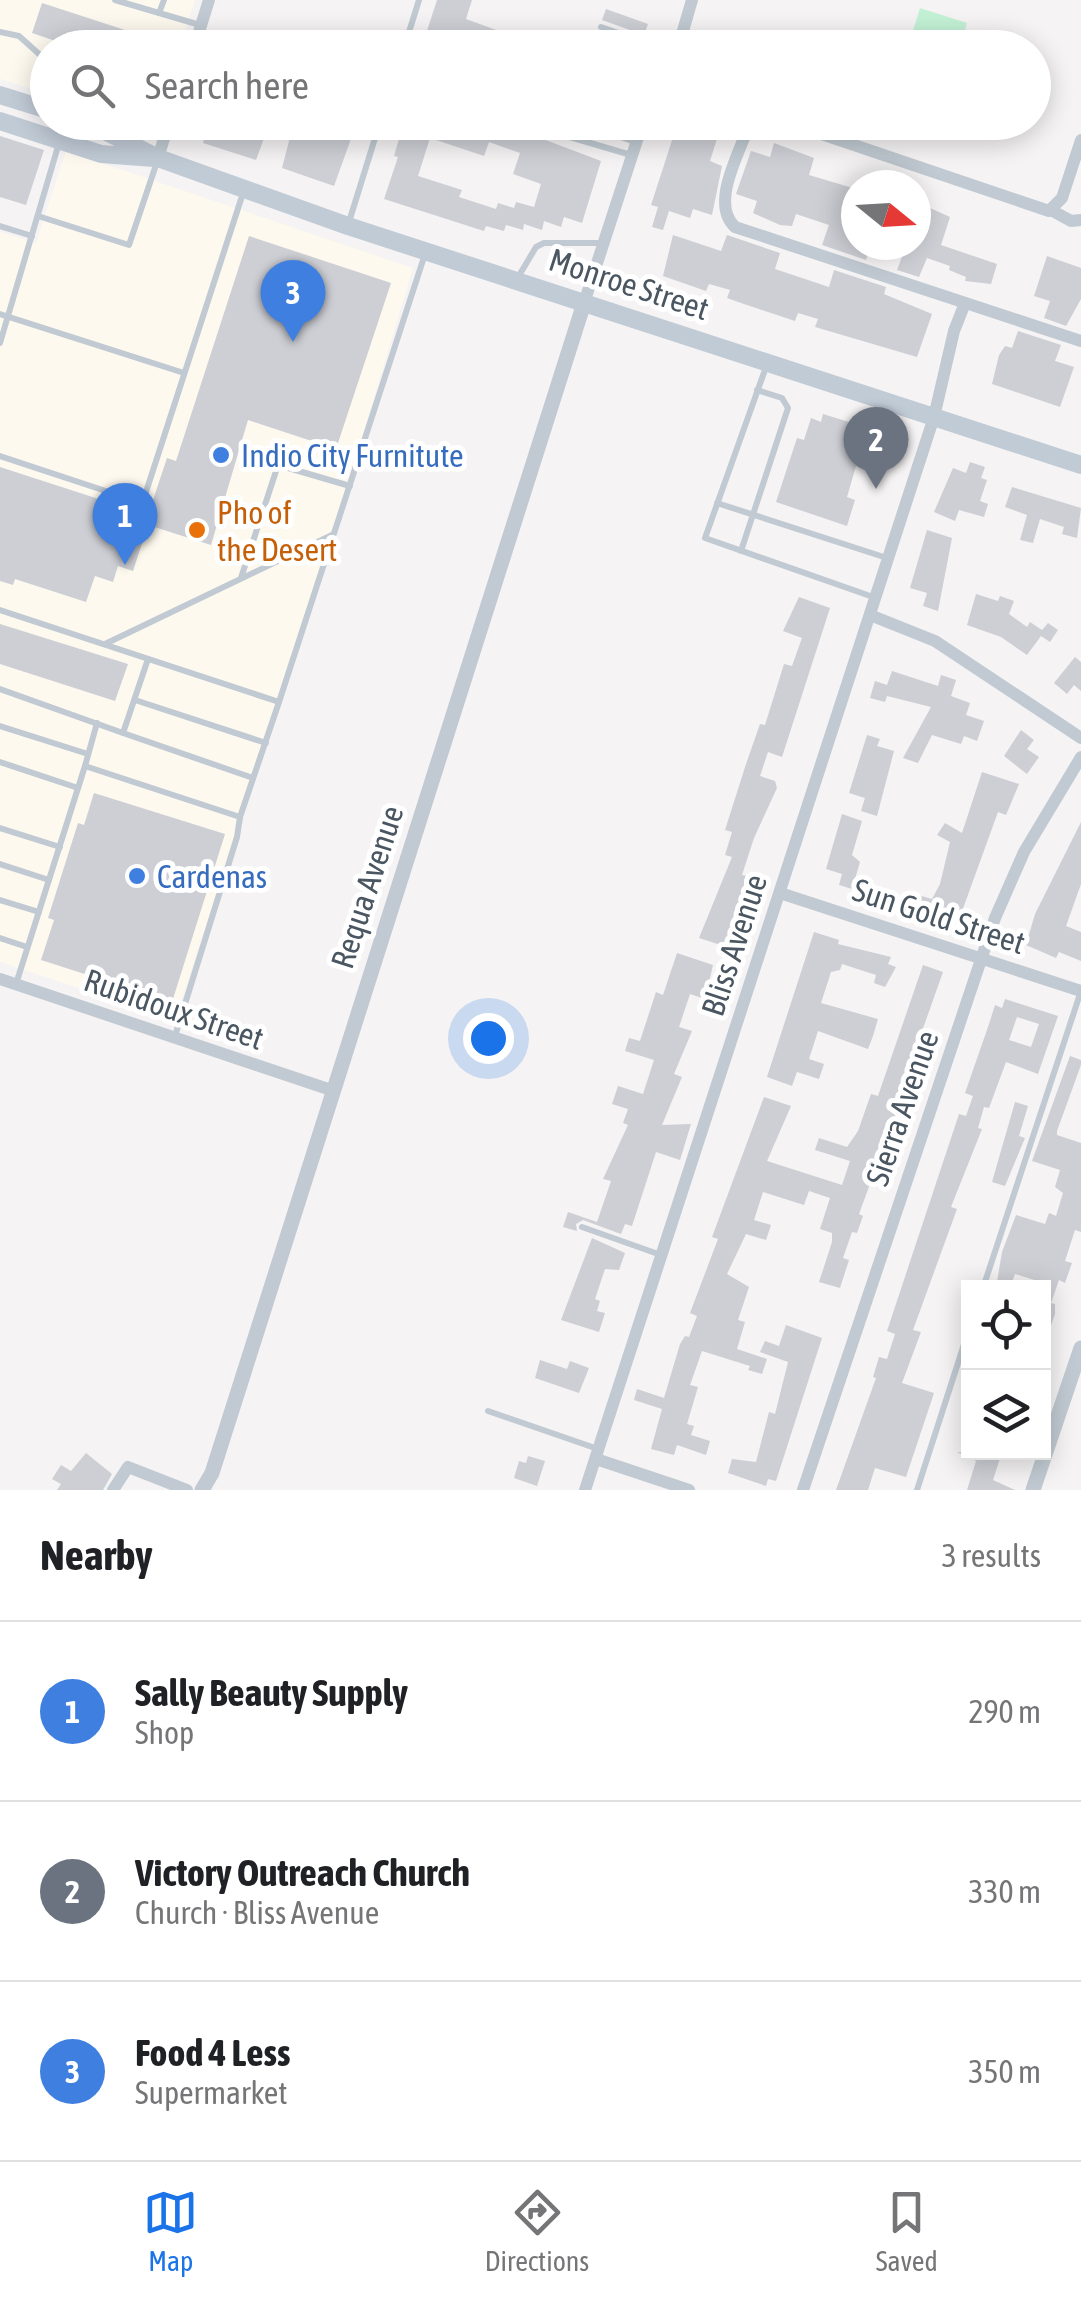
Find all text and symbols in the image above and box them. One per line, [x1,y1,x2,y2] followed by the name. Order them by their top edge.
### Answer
[30,30,1051,140] search box
[65,58,120,113] icon: search
[145,64,309,107] text: Search here
[841,170,931,260] north arrow
[545,241,713,327] street label: Monroe Street
[260,260,326,342] pin: 3
[844,406,908,489] pin: 2
[241,437,464,474] place label: Indio City Furnitute
[210,444,232,466] marker: Indio City Furnitute
[92,482,158,565] pin: 1
[217,494,337,568] place label: Pho of the Desert
[186,519,208,541] marker: Pho of the Desert
[323,801,411,973] street label: Requa Avenue
[157,858,267,895] place label: Cardenas
[126,865,148,887] marker: Cardenas
[694,870,774,1020] street label: Bliss Avenue
[848,871,1030,961] street label: Sun Gold Street
[79,961,269,1057] street label: Rubidoux Street
[463,1013,514,1064] your location
[858,1026,946,1190] street label: Sierra Avenue
[961,1280,1051,1460] map controls
[961,1280,1051,1370] button: locate
[961,1370,1051,1460] button: layers
[40,1531,153,1579] text: Nearby
[942,1537,1041,1574] text: 3 results
[135,1671,408,1714] text: Sally Beauty Supply
[65,1693,80,1730] text: 1
[968,1693,1041,1730] text: 290 m
[135,1714,194,1751] text: Shop
[135,1851,470,1894] text: Victory Outreach Church
[65,1873,80,1910] text: 2
[968,1873,1041,1910] text: 330 m
[135,1894,379,1931] text: Church · Bliss Avenue
[135,2031,290,2074] text: Food 4 Less
[65,2053,80,2090] text: 3
[968,2053,1041,2090] text: 350 m
[135,2074,288,2111] text: Supermarket
[143,2185,198,2277] tab: Map
[485,2185,589,2277] tab: Directions
[876,2185,938,2277] tab: Saved

